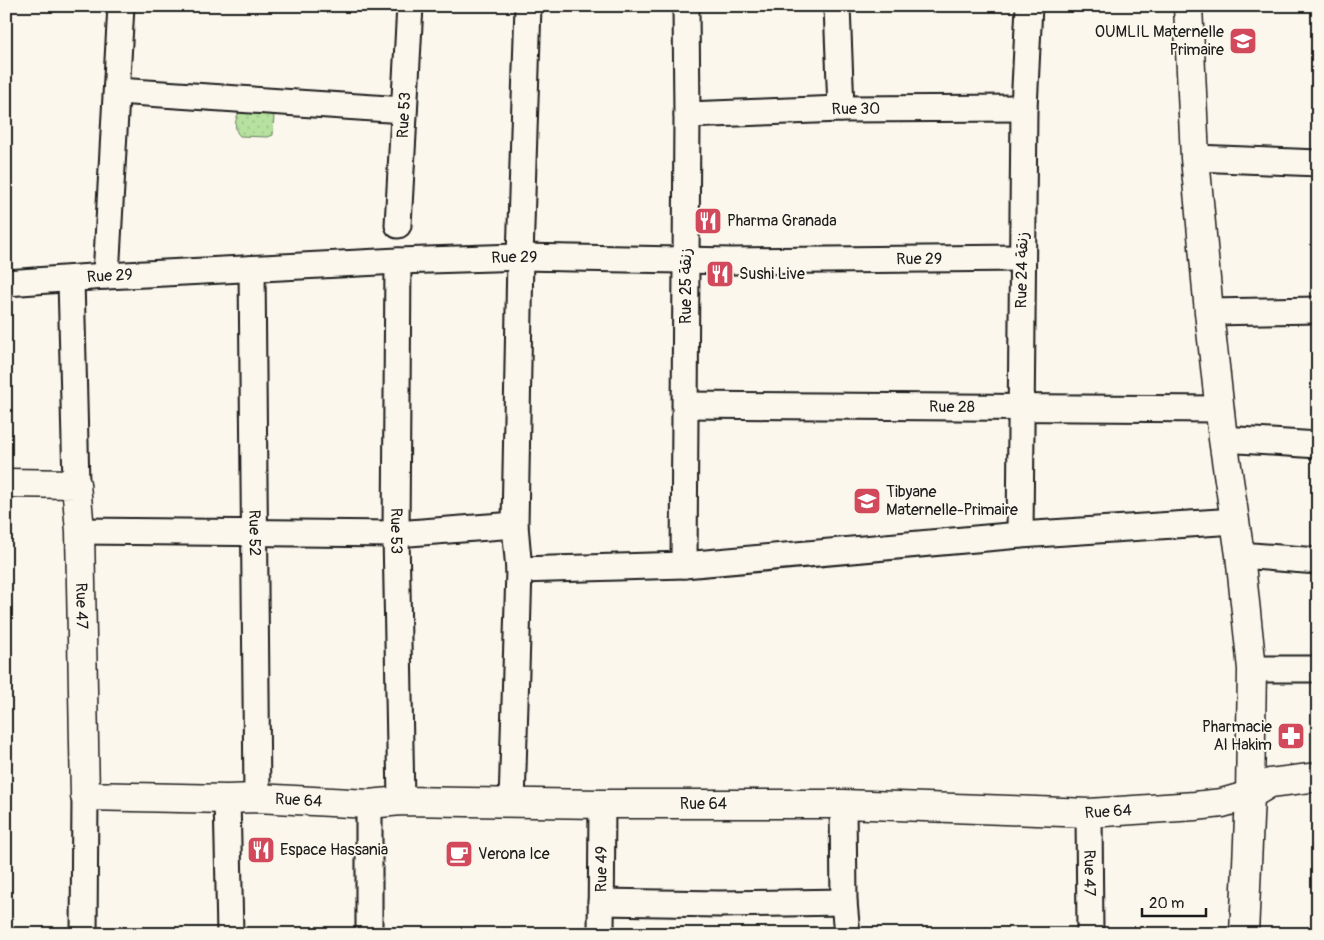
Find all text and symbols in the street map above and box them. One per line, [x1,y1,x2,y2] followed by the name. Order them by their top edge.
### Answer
[1095,22,1224,60] place label: OUMLIL Maternelle Primaire
[1228,26,1258,56] school or university icon: OUMLIL Maternelle Primaire
[393,91,415,139] street label: Rue 53
[831,99,880,119] street label: Rue 30
[693,206,723,236] restaurant icon: Pharma Granada
[727,211,837,231] place label: Pharma Granada
[1011,232,1033,308] street label: Rue 24 زنقة
[491,247,537,268] street label: Rue 29
[676,248,696,324] street label: Rue 25 زنقة
[896,249,942,269] street label: Rue 29
[705,259,735,289] restaurant icon: Sushi Live
[739,264,805,284] place label: Sushi Live
[86,265,133,287] street label: Rue 29
[929,397,975,417] street label: Rue 28
[886,482,1018,520] place label: Tibyane Maternelle-Primaire
[852,486,882,516] school or university icon: Tibyane Maternelle-Primaire
[386,508,406,554] street label: Rue 53
[244,510,265,556] street label: Rue 52
[71,582,92,630] street label: Rue 47
[1202,717,1272,755] place label: Pharmacie Al Hakim
[1276,721,1306,751] pharmacy icon: Pharmacie Al Hakim
[275,789,323,811] street label: Rue 64
[680,794,727,814] street label: Rue 64
[1084,800,1132,823] street label: Rue 64
[246,835,276,865] restaurant icon: Espace Hassania
[444,839,474,869] cafe icon: Verona Ice
[280,840,388,860] place label: Espace Hassania
[478,844,550,864] place label: Verona Ice
[591,846,612,892] street label: Rue 49
[1079,850,1100,897] street label: Rue 47
[1142,885,1205,917] scale bar
[1149,894,1184,913] text: 20 m

